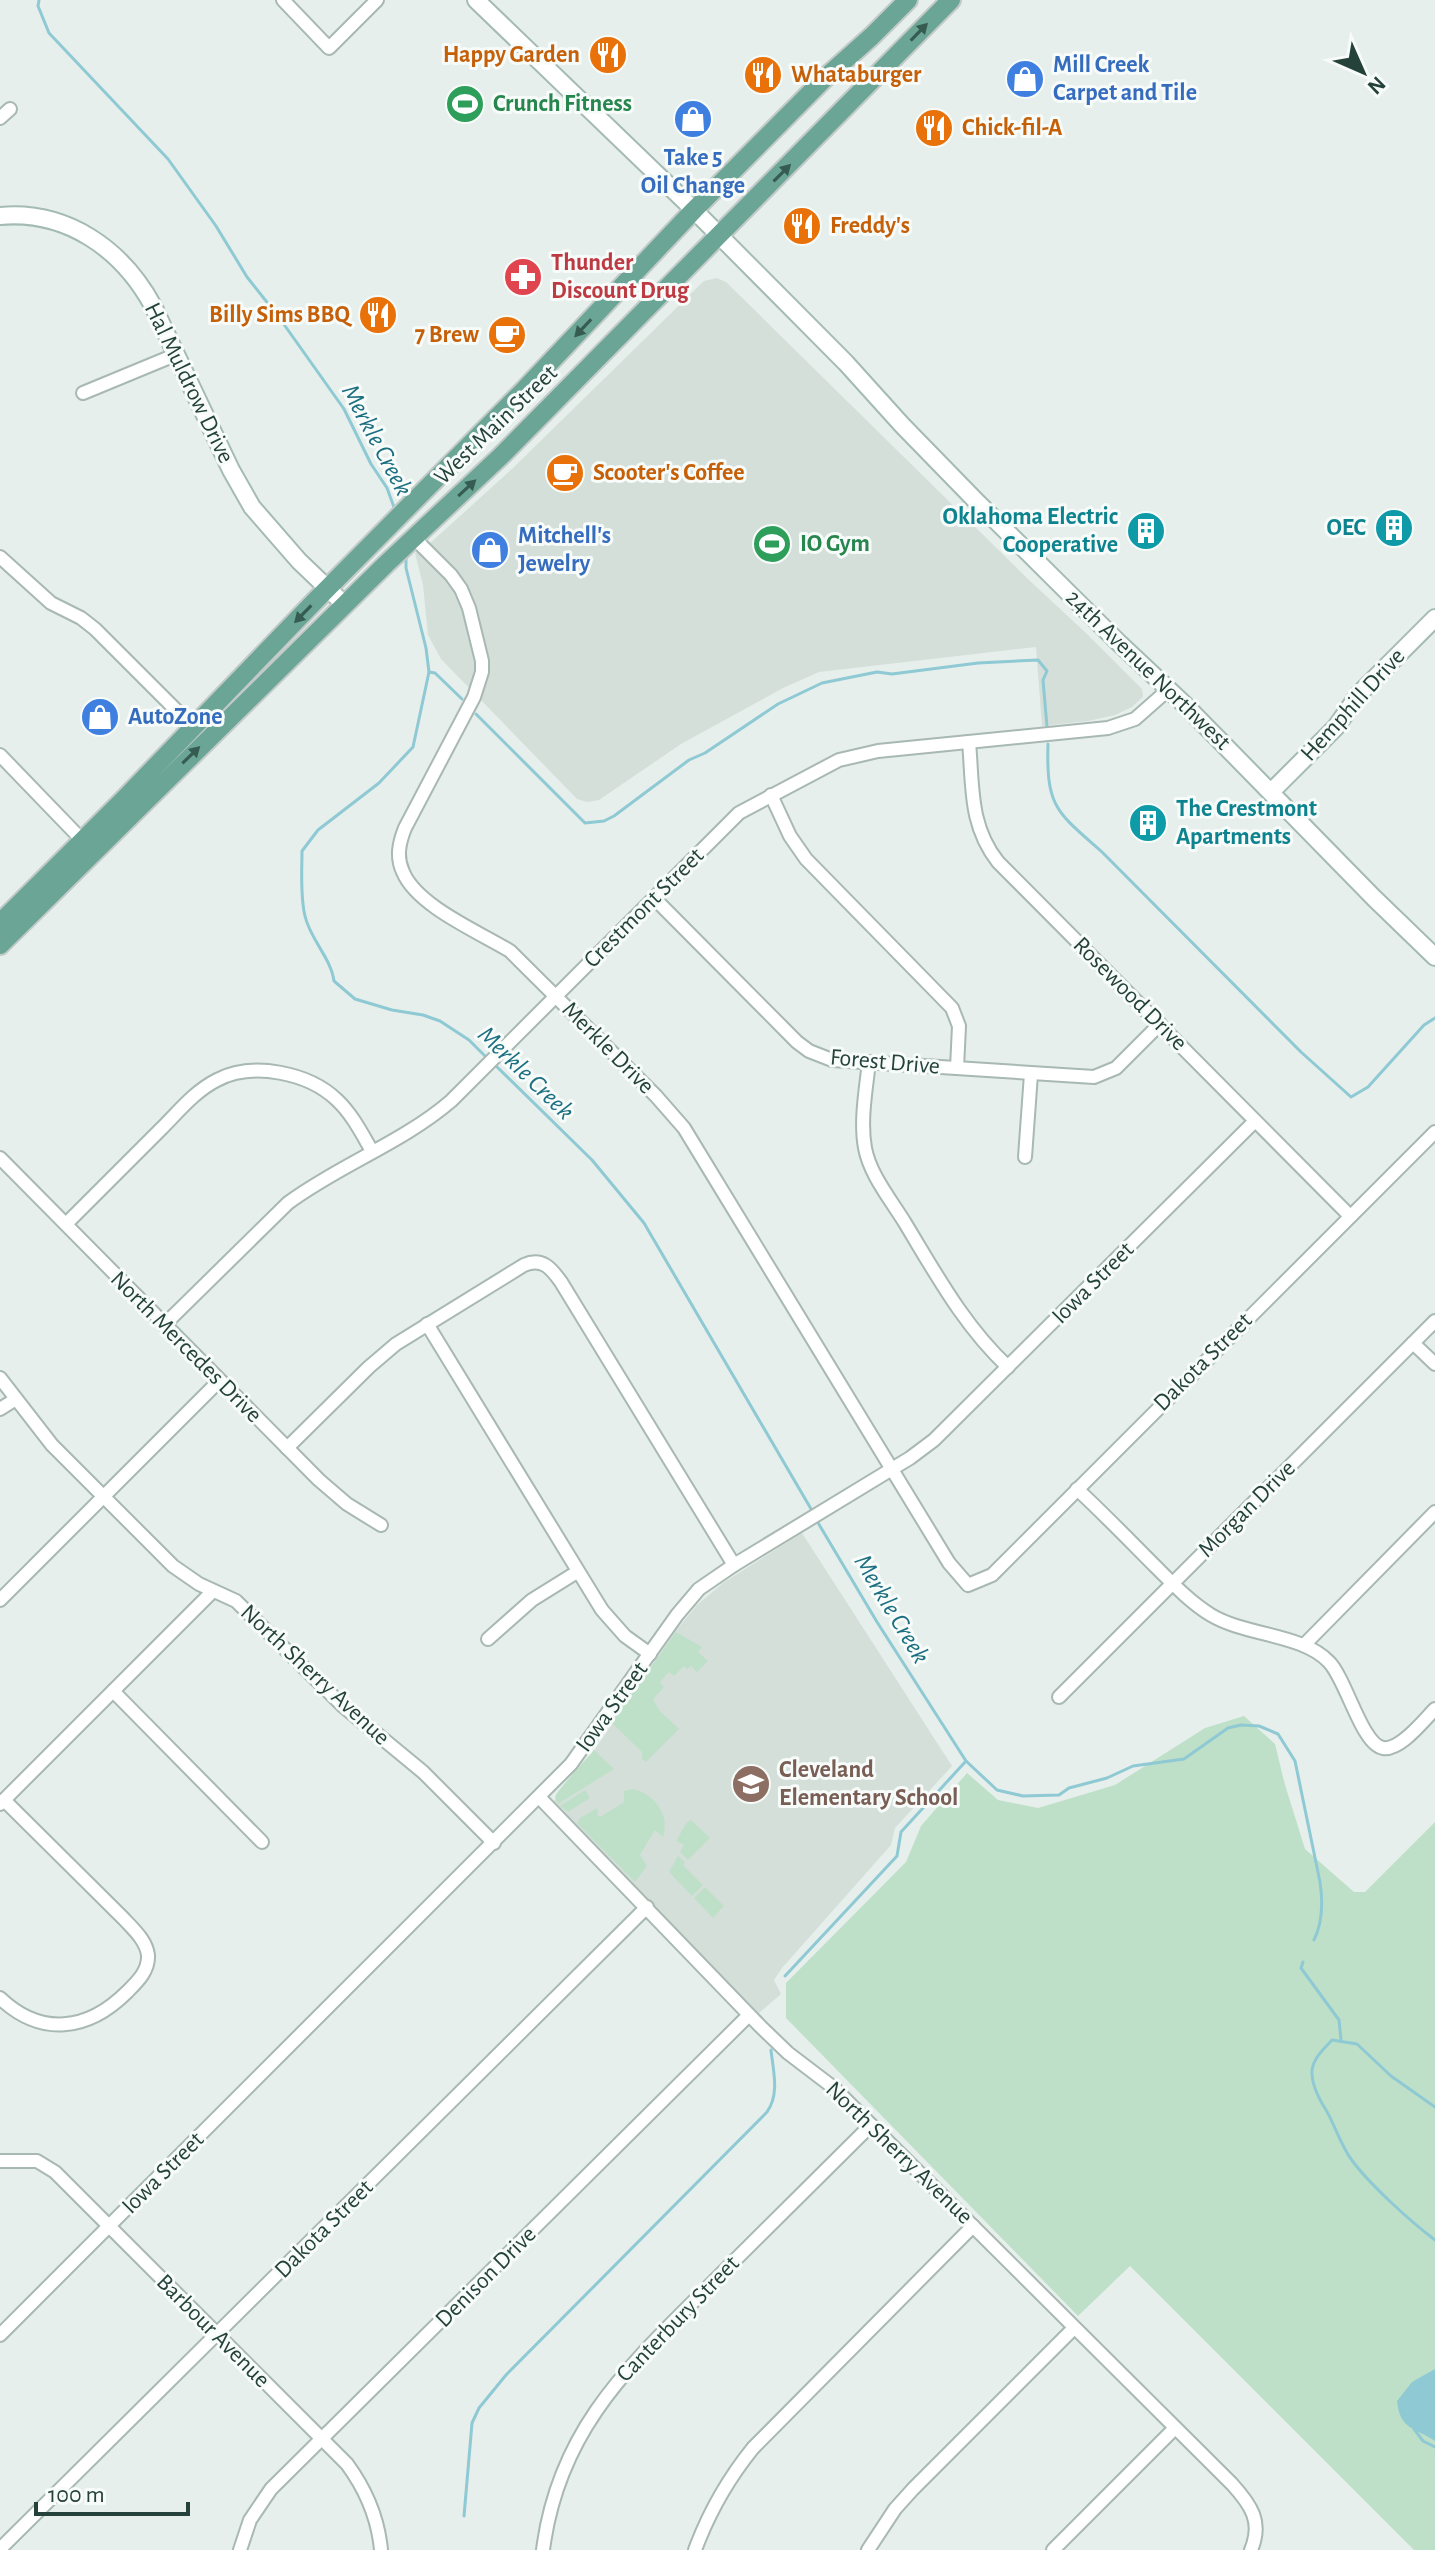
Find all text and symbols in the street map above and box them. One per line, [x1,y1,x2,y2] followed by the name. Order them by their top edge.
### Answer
[910,23,928,42] one-way arrow
[1323,32,1403,112] north arrow
[587,34,629,76] restaurant icon: Happy Garden
[443,43,580,67] place label: Happy Garden
[1053,53,1197,105] place label: Mill Creek Carpet and Tile
[742,54,784,96] restaurant icon: Whataburger
[1004,58,1046,100] shop icon: Mill Creek Carpet and Tile
[791,63,922,87] place label: Whataburger
[1363,72,1390,99] text: N
[444,83,486,125] sports icon: Crunch Fitness
[493,92,632,116] place label: Crunch Fitness
[672,98,714,140] shop icon: Take 5 Oil Change
[913,107,955,149] restaurant icon: Chick-fil-A
[962,116,1063,140] place label: Chick-fil-A
[641,146,745,198] place label: Take 5 Oil Change
[772,164,791,183] one-way arrow
[781,205,823,247] restaurant icon: Freddy's
[830,214,910,238] place label: Freddy's
[551,251,690,303] place label: Thunder Discount Drug
[502,256,544,298] pharmacy icon: Thunder Discount Drug
[357,294,399,336] restaurant icon: Billy Sims BBQ
[140,299,238,467] street label: Hal Muldrow Drive
[209,303,352,327] place label: Billy Sims BBQ
[486,314,528,356] cafe icon: 7 Brew
[574,318,593,337] one-way arrow
[415,323,479,347] place label: 7 Brew
[430,360,562,489] street label: West Main Street
[337,380,417,500] water label: Merkle Creek
[544,452,586,494] cafe icon: Scooter's Coffee
[593,461,745,485] place label: Scooter's Coffee
[457,479,476,497] one-way arrow
[943,505,1118,557] place label: Oklahoma Electric Cooperative
[1373,507,1415,549] building icon: OEC
[1125,510,1167,552] building icon: Oklahoma Electric Cooperative
[1326,516,1367,540] place label: OEC
[751,523,793,565] sports icon: IO Gym
[518,524,611,576] place label: Mitchell's Jewelry
[469,529,511,571] shop icon: Mitchell's Jewelry
[800,532,870,556] place label: IO Gym
[1061,585,1235,755] street label: 24th Avenue Northwest
[294,604,312,623] one-way arrow
[1296,644,1410,766] street label: Hemphill Drive
[79,696,121,738] shop icon: AutoZone
[128,705,223,729] place label: AutoZone
[181,747,200,765] one-way arrow
[1176,797,1317,849] place label: The Crestmont Apartments
[1127,802,1169,844] building icon: The Crestmont Apartments
[579,843,709,973] street label: Crestmont Street
[1069,933,1191,1055] street label: Rosewood Drive
[557,997,659,1099] street label: Merkle Drive
[473,1021,579,1125] water label: Merkle Creek
[829,1045,941,1079] street label: Forest Drive
[1047,1237,1139,1329] street label: Iowa Street
[106,1267,266,1427] street label: North Mercedes Drive
[1149,1308,1257,1416] street label: Dakota Street
[1194,1456,1300,1562] street label: Morgan Drive
[849,1550,935,1668] water label: Merkle Creek
[236,1600,394,1750] street label: North Sherry Avenue
[572,1657,653,1756] street label: Iowa Street
[779,1758,958,1810] place label: Cleveland Elementary School
[730,1763,772,1805] school or university icon: Cleveland Elementary School
[821,2077,977,2229] street label: North Sherry Avenue
[117,2127,209,2219] street label: Iowa Street
[270,2175,378,2283] street label: Dakota Street
[431,2222,541,2332] street label: Denison Drive
[612,2251,744,2387] street label: Canterbury Street
[152,2270,274,2392] street label: Barbour Avenue
[36,2466,188,2516] scale bar
[48,2483,105,2507] text: 100 m

